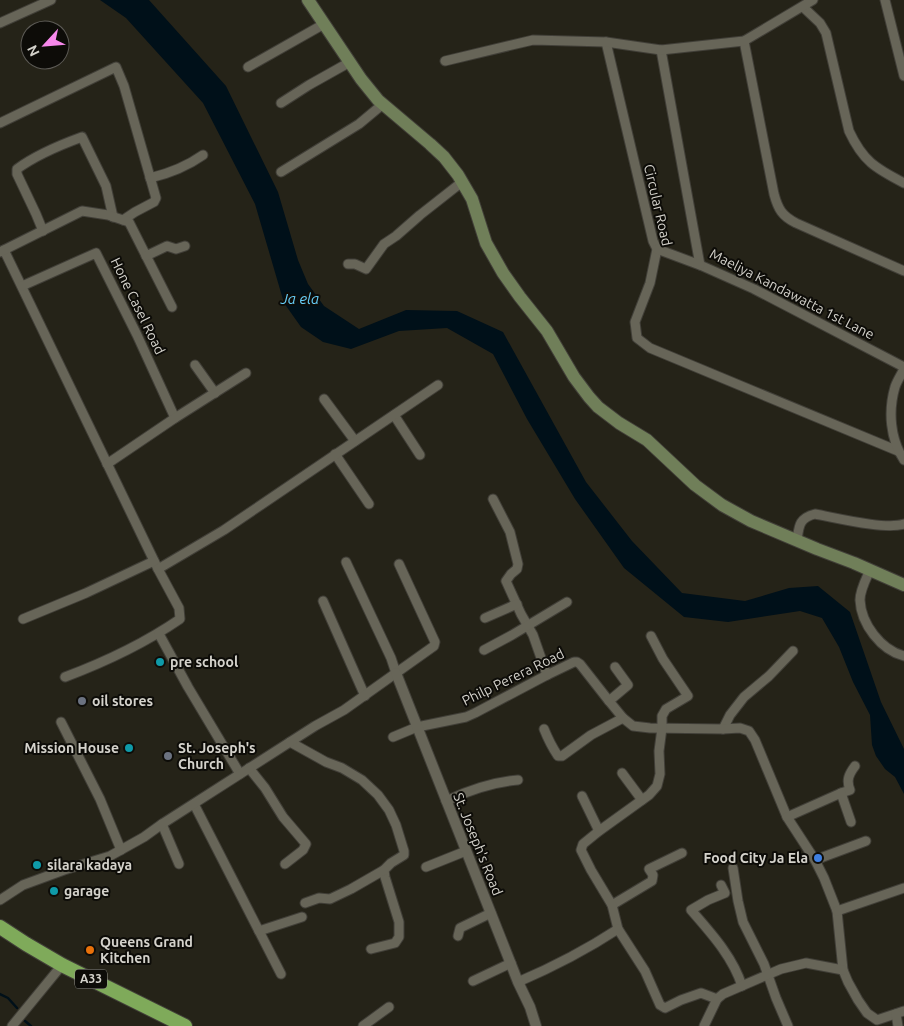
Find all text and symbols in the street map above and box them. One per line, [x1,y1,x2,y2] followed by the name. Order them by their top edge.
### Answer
[20,20,70,70] north arrow
[24,42,43,59] text: N
[641,163,675,247] street label: Circular Road
[707,245,877,343] street label: Maeliya Kandawatta 1st Lane
[108,255,168,357] street label: Hone Casel Road
[280,290,319,307] water label: Ja ela
[459,645,567,709] street label: Philp Perera Road
[170,654,238,670] place label: pre school
[154,656,166,668] marker: pre school
[92,693,153,709] place label: oil stores
[76,695,88,707] marker: oil stores
[24,740,119,756] place label: Mission House
[178,740,256,772] place label: St. Joseph's Church
[123,742,135,754] marker: Mission House
[162,750,174,762] marker: St. Joseph's Church
[450,790,506,898] street label: St. Joseph's Road
[703,850,808,866] place label: Food City Ja Ela
[812,852,824,864] marker: Food City Ja Ela
[47,857,132,873] place label: silara kadaya
[31,859,43,871] marker: silara kadaya
[64,883,109,899] place label: garage
[48,885,60,897] marker: garage
[100,934,193,966] place label: Queens Grand Kitchen
[84,944,96,956] marker: Queens Grand Kitchen
[75,970,107,989] road number: A33

